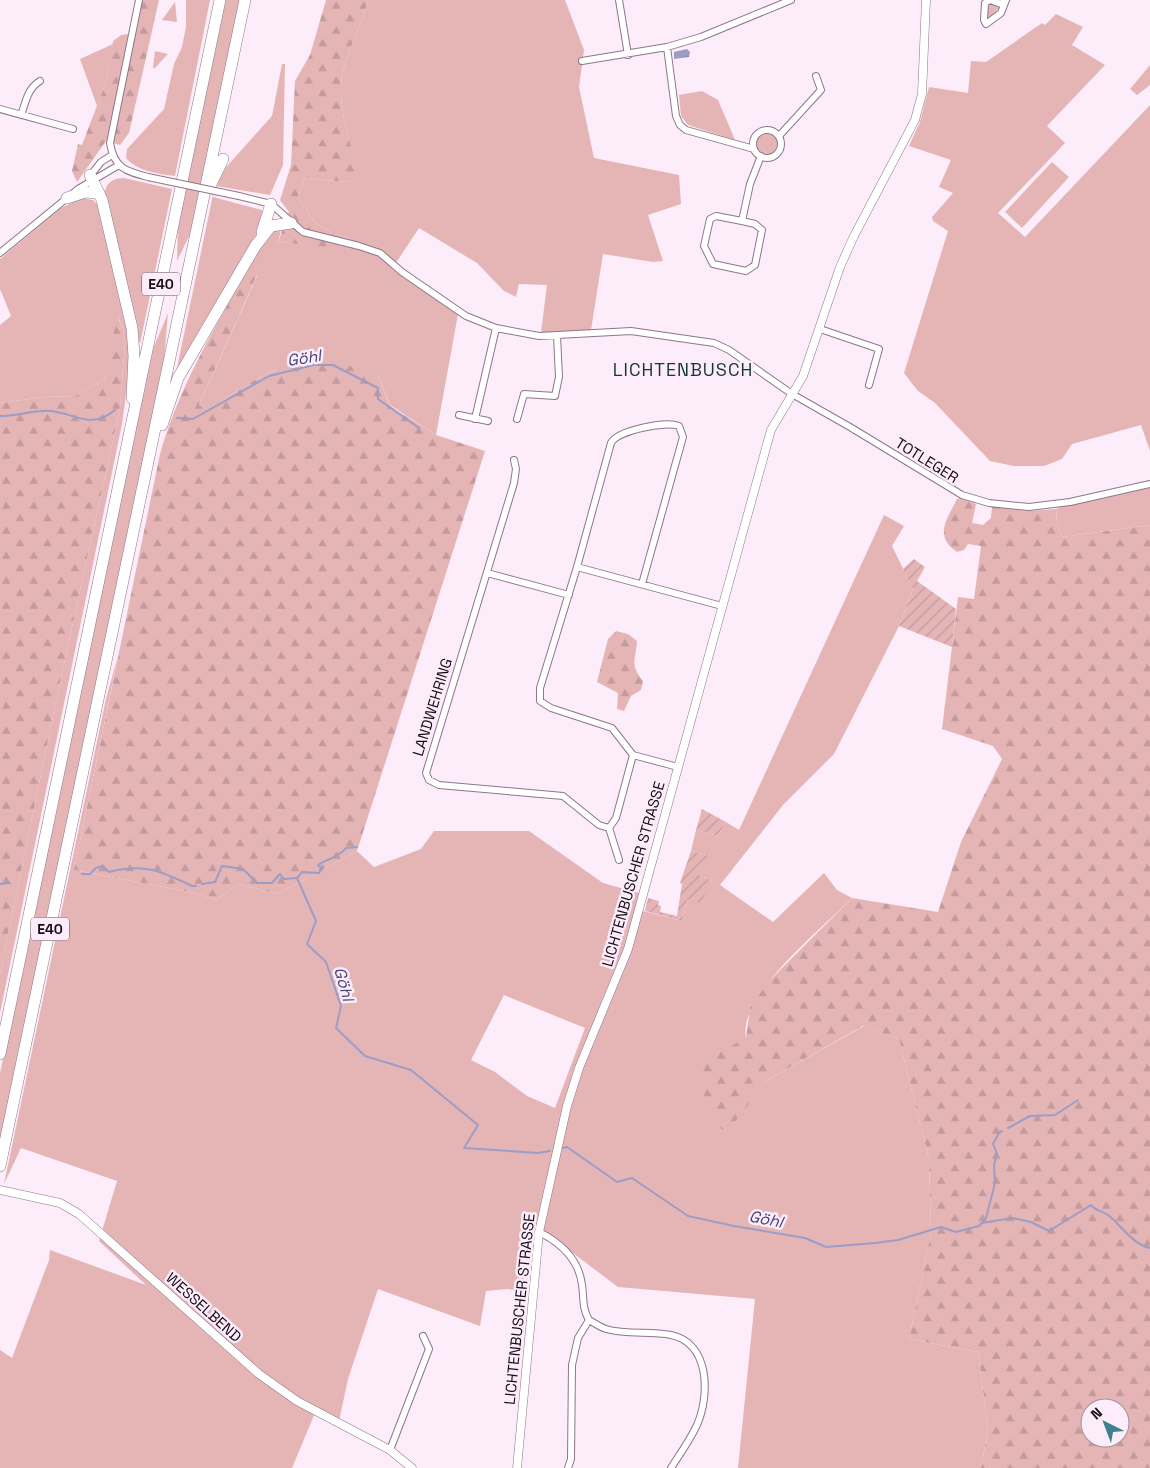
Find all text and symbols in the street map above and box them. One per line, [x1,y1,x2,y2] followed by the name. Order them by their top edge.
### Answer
[142,272,180,296] road number: E40
[285,345,325,371] water label: Göhl
[613,358,753,381] district label: LICHTENBUSCH
[892,433,962,487] street label: TOTLEGER
[408,656,456,758] street label: LANDWEHRING
[597,779,669,969] street label: LICHTENBUSCHER STRASSE
[31,918,69,941] road number: E40
[329,965,359,1005] water label: Göhl
[747,1205,787,1233] water label: Göhl
[500,1212,538,1406] street label: LICHTENBUSCHER STRASSE
[162,1268,246,1346] street label: WESSELBEND
[1080,1398,1130,1448] north arrow
[1087,1404,1106,1423] text: N

